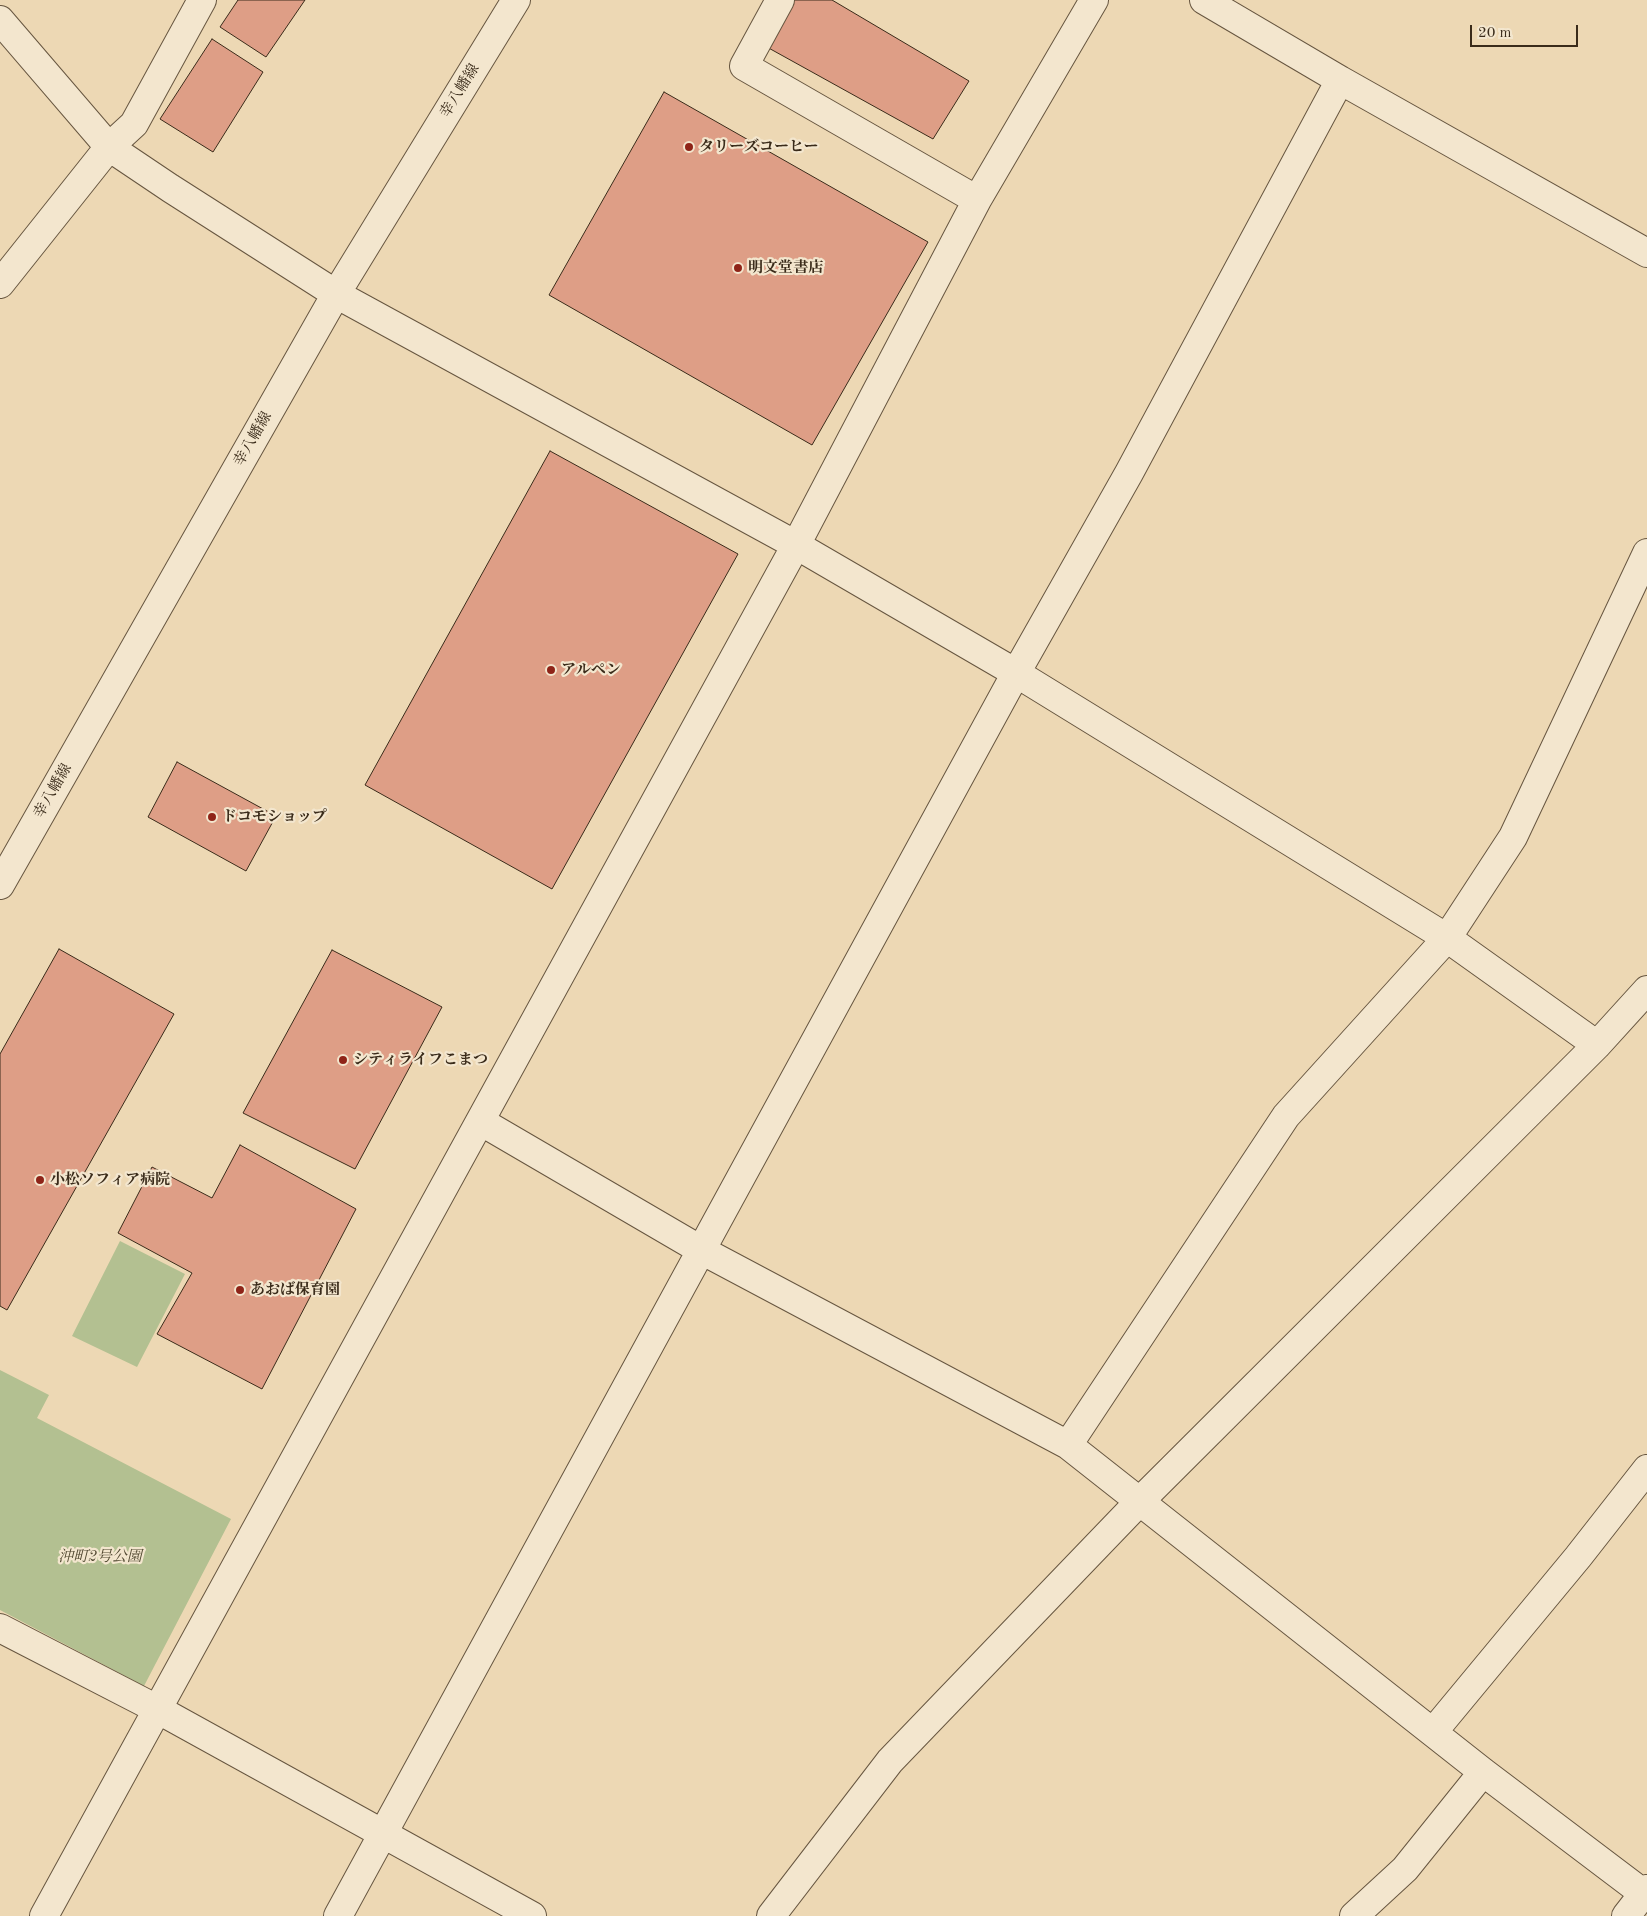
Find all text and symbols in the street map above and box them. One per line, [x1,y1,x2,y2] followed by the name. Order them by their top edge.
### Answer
[1472,15,1580,47] scale bar
[1478,26,1512,41] text: 20 m
[436,61,484,121] street label: 幸八幡線
[699,138,818,156] place label: タリーズコーヒー
[683,141,695,153] marker: タリーズコーヒー
[748,259,823,277] place label: 明文堂書店
[732,262,744,274] marker: 明文堂書店
[230,409,276,469] street label: 幸八幡線
[561,661,621,679] place label: アルペン
[545,664,557,676] marker: アルペン
[30,761,76,821] street label: 幸八幡線
[222,808,327,826] place label: ドコモショップ
[206,811,218,823] marker: ドコモショップ
[353,1051,488,1069] place label: シティライフこまつ
[337,1054,349,1066] marker: シティライフこまつ
[50,1171,170,1189] place label: 小松ソフィア病院
[34,1174,46,1186] marker: 小松ソフィア病院
[250,1281,340,1299] place label: あおば保育園
[234,1284,246,1296] marker: あおば保育園
[58,1548,142,1566] park label: 沖町2号公園

